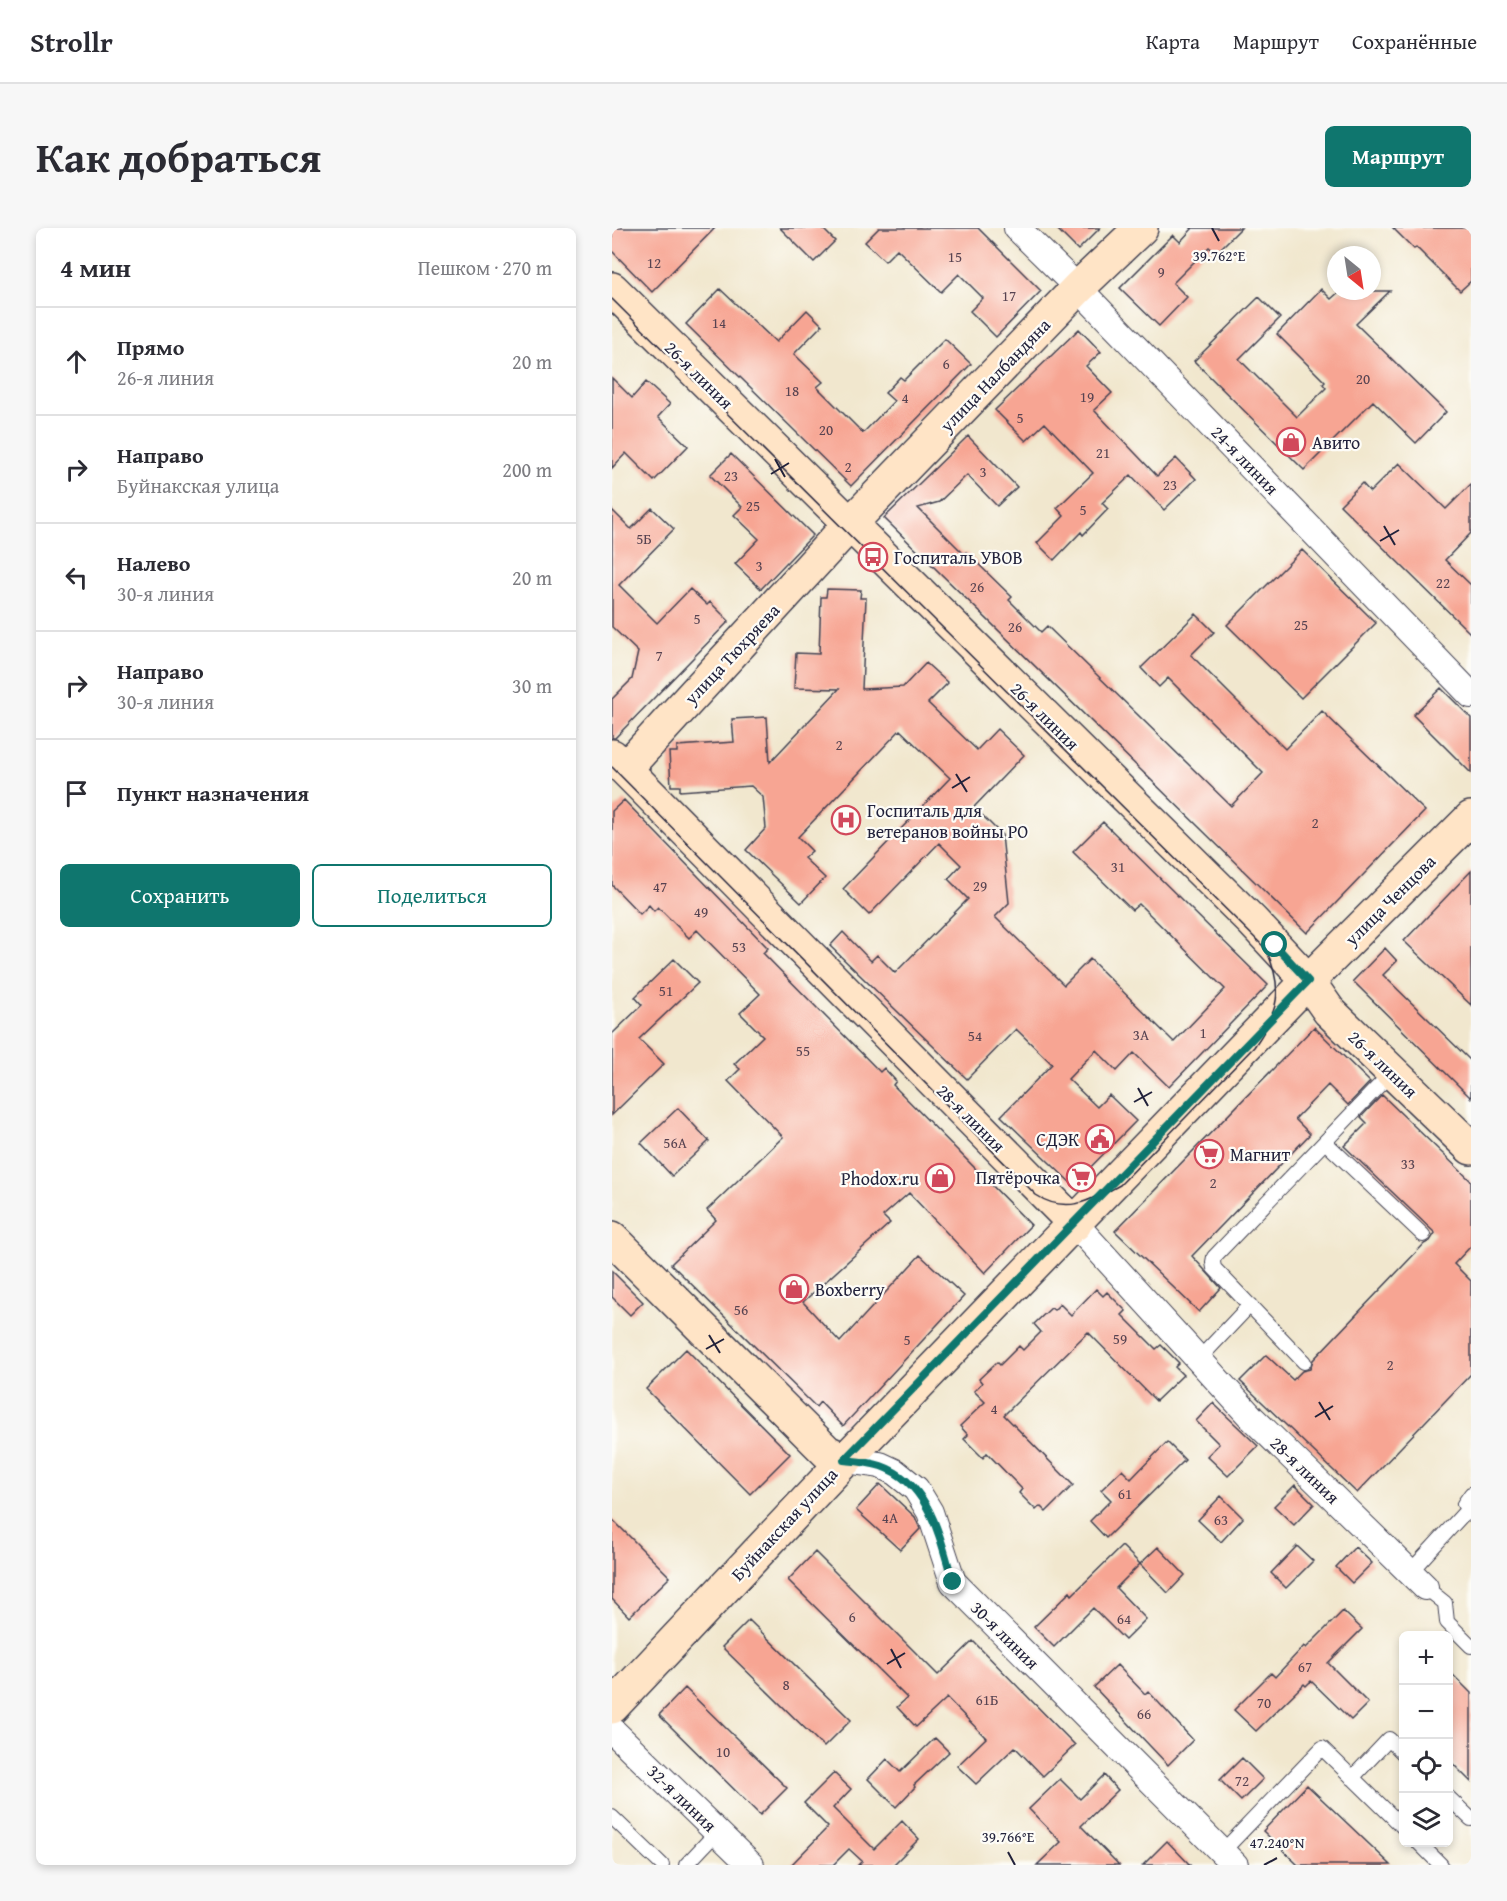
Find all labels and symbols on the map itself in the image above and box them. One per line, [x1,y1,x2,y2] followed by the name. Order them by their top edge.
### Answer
[1193,245,1246,266] text: 39.762°E
[948,246,962,267] house number: 15
[1327,246,1381,300] north arrow
[647,252,661,273] house number: 12
[1157,261,1165,282] house number: 9
[1002,285,1016,306] house number: 17
[712,312,726,333] house number: 14
[933,312,1057,439] street label: улица Налбандяна
[659,335,739,415] street label: 26-я линия
[942,353,950,374] house number: 6
[1356,368,1370,389] house number: 20
[785,380,799,401] house number: 18
[1080,386,1094,407] house number: 19
[901,387,909,408] house number: 4
[1016,407,1024,428] house number: 5
[819,419,833,440] house number: 20
[1205,419,1285,501] street label: 24-я линия
[1275,426,1307,458] shop icon: Авито
[1312,429,1360,456] place label: Авито
[1096,442,1110,463] house number: 21
[844,456,852,477] house number: 2
[979,461,987,482] house number: 3
[724,465,738,486] house number: 23
[1163,474,1177,495] house number: 23
[746,495,760,516] house number: 25
[1079,499,1087,520] house number: 5
[636,528,652,549] house number: 5Б
[857,541,889,573] bus stop icon: Госпиталь УВОВ
[894,544,1023,571] place label: Госпиталь УВОВ
[755,555,763,576] house number: 3
[1436,572,1450,593] house number: 22
[970,576,984,597] house number: 26
[677,597,786,711] street label: улица Тюхряева
[693,608,701,629] house number: 5
[1294,614,1308,635] house number: 25
[1008,616,1022,637] house number: 26
[655,645,663,666] house number: 7
[1005,676,1085,756] street label: 26-я линия
[835,734,843,755] house number: 2
[867,797,1028,845] place label: Госпиталь для ветеранов войны РО
[830,804,862,836] hospital icon: Госпиталь для ветеранов войны РО
[1311,812,1319,833] house number: 2
[1338,848,1442,952] street label: улица Ченцова
[1111,856,1125,877] house number: 31
[973,875,987,896] house number: 29
[653,876,667,897] house number: 47
[694,901,708,922] house number: 49
[1261,931,1287,957] route start
[732,936,746,957] house number: 53
[659,980,673,1001] house number: 51
[1199,1022,1207,1043] house number: 1
[1133,1024,1149,1045] house number: 3А
[1342,1024,1424,1104] street label: 26-я линия
[968,1025,982,1046] house number: 54
[796,1040,810,1061] house number: 55
[931,1078,1011,1158] street label: 28-я линия
[1084,1123,1116,1155] public building icon: СДЭК
[1036,1126,1079,1153] place label: СДЭК
[663,1132,687,1153] house number: 56А
[1193,1138,1225,1170] supermarket icon: Магнит
[1230,1141,1290,1168] place label: Магнит
[1401,1153,1415,1174] house number: 33
[1065,1161,1097,1193] supermarket icon: Пятёрочка
[924,1162,956,1194] shop icon: Phodox.ru
[976,1164,1060,1191] place label: Пятёрочка
[841,1165,919,1192] place label: Phodox.ru
[1209,1172,1217,1193] house number: 2
[778,1273,810,1305] shop icon: Boxberry
[815,1276,885,1303] place label: Boxberry
[734,1299,748,1320] house number: 56
[1113,1328,1127,1349] house number: 59
[903,1329,911,1350] house number: 5
[1386,1354,1394,1375] house number: 2
[990,1398,998,1419] house number: 4
[1264,1430,1346,1510] street label: 28-я линия
[724,1461,844,1587] street label: Буйнакская улица
[1118,1483,1132,1504] house number: 61
[882,1507,898,1528] house number: 4А
[1214,1509,1228,1530] house number: 63
[939,1568,965,1594] route end
[965,1595,1045,1675] street label: 30-я линия
[848,1606,856,1627] house number: 6
[1117,1608,1131,1629] house number: 64
[1298,1656,1312,1677] house number: 67
[782,1674,790,1695] house number: 8
[976,1689,998,1710] house number: 61Б
[1257,1692,1271,1713] house number: 70
[1137,1703,1151,1724] house number: 66
[716,1741,730,1762] house number: 10
[641,1758,723,1838] street label: 32-я линия
[1235,1770,1249,1791] house number: 72
[982,1826,1035,1847] text: 39.766°E
[1250,1832,1305,1853] text: 47.240°N

